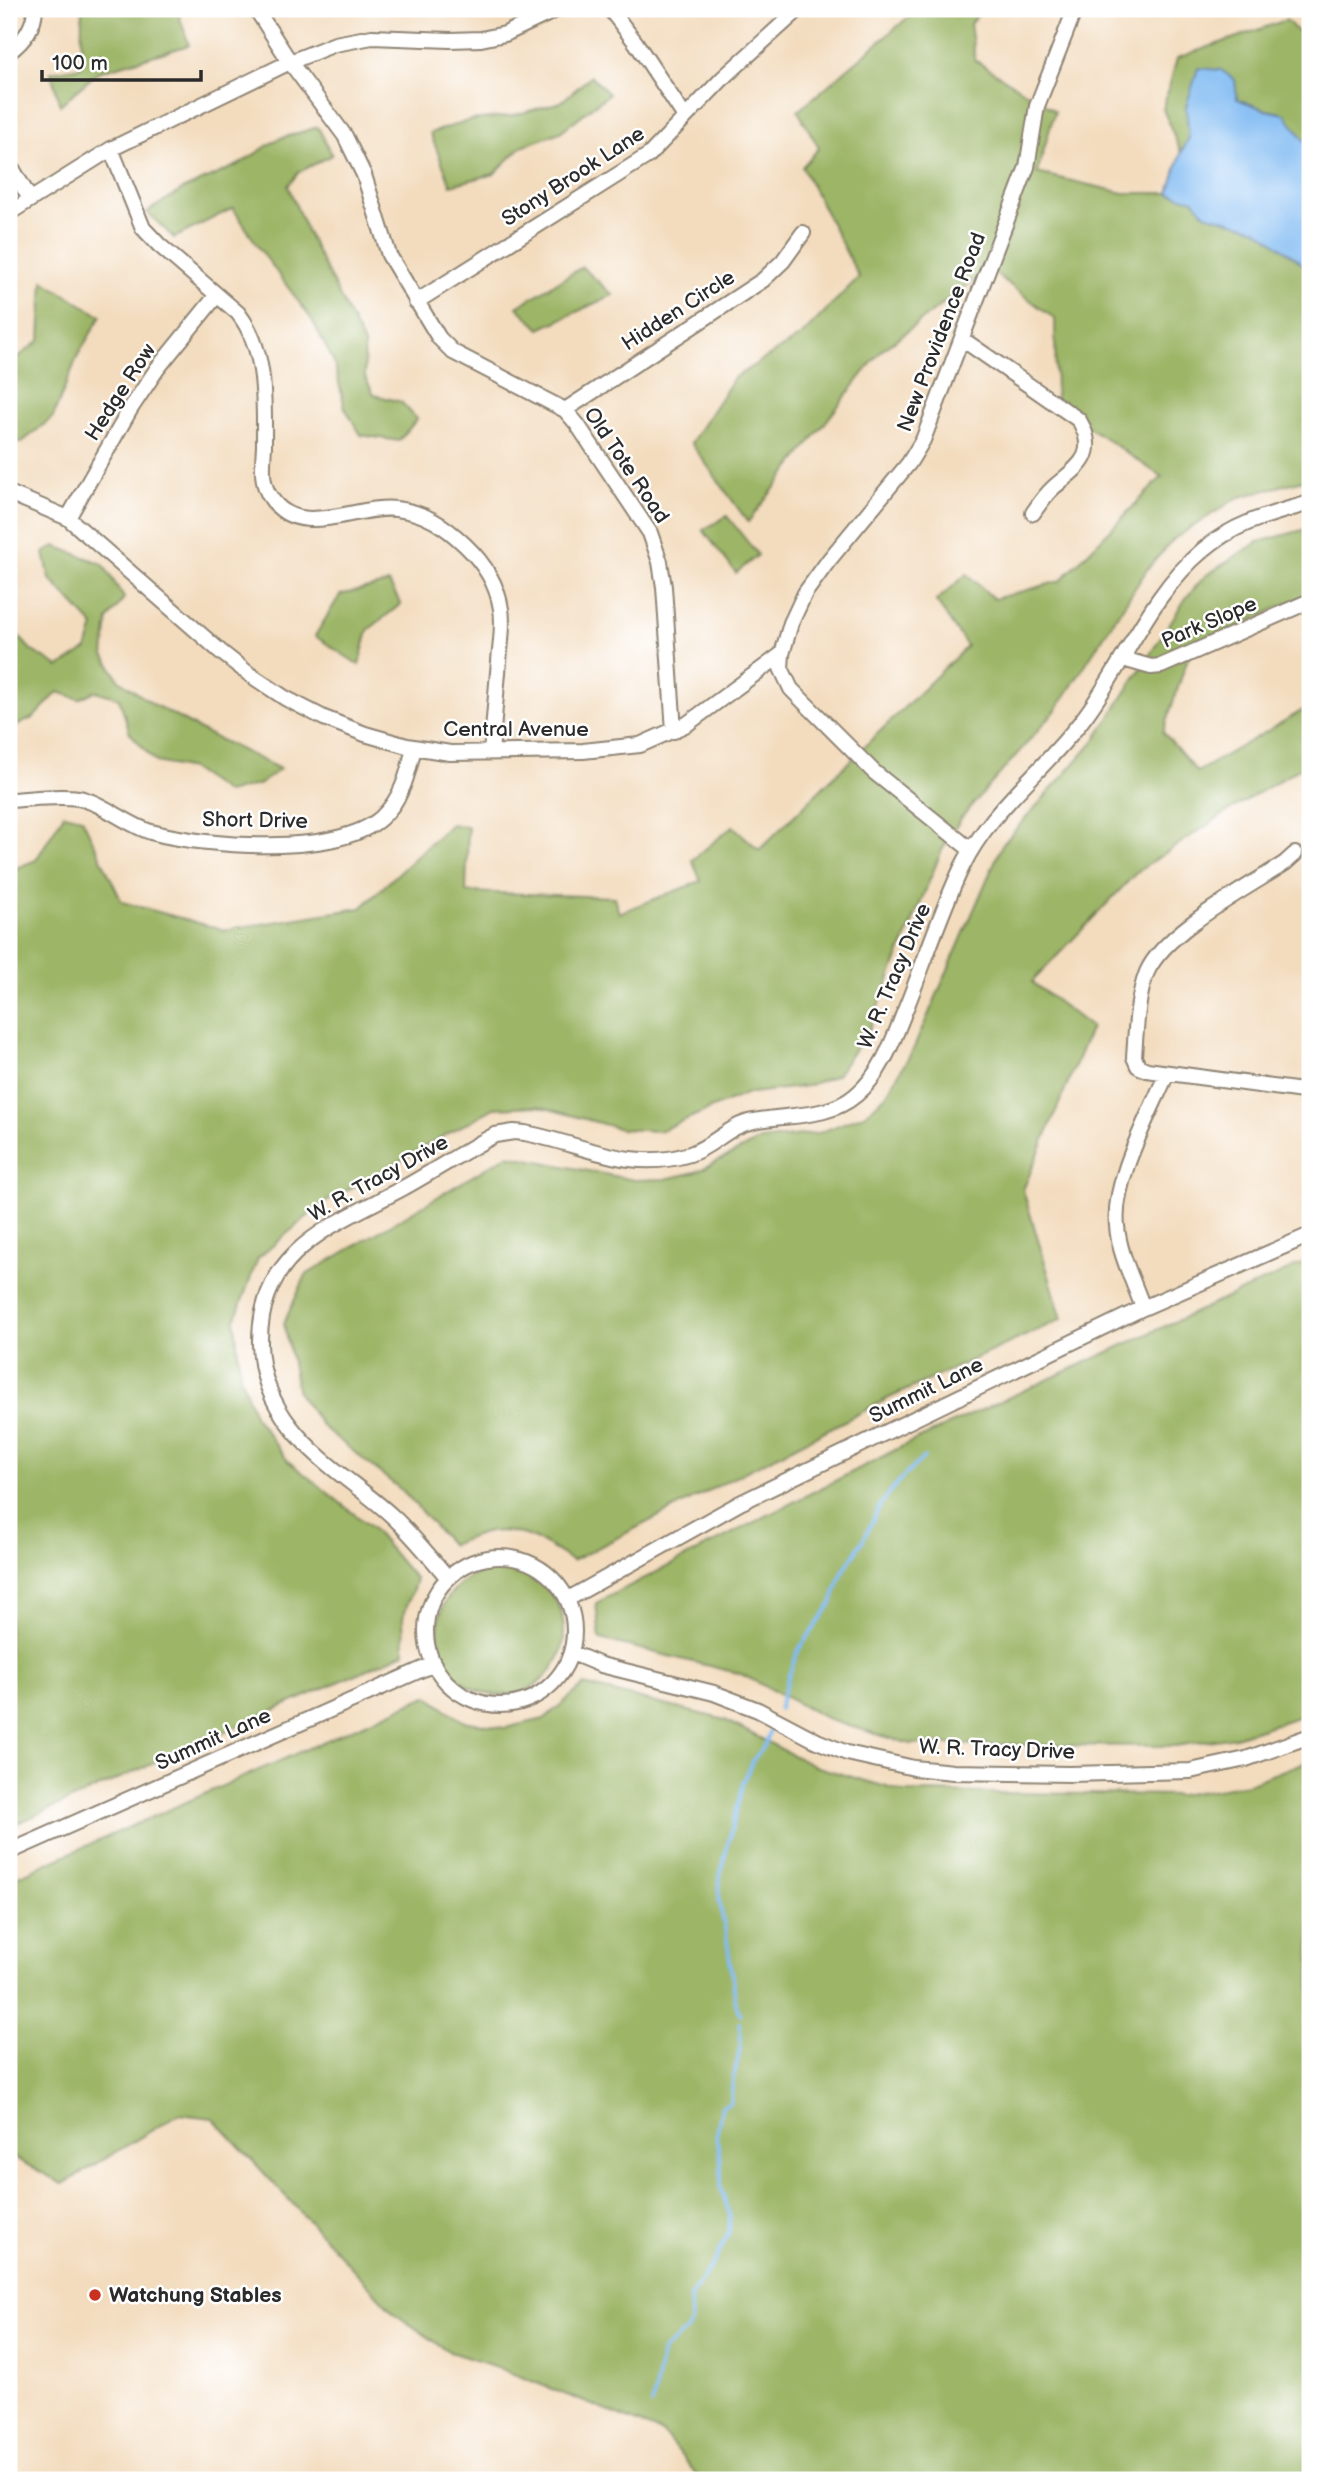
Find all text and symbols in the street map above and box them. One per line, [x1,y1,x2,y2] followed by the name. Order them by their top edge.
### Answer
[42,38,201,82] scale bar
[52,51,108,76] text: 100 m
[497,121,649,232] street label: Stony Brook Lane
[892,229,991,435] street label: New Providence Road
[617,265,739,356] street label: Hidden Circle
[80,339,161,446] street label: Hedge Row
[579,403,675,528] street label: Old Tote Road
[1158,591,1261,654] street label: Park Slope
[443,717,589,742] street label: Central Avenue
[202,807,308,834] street label: Short Drive
[852,900,936,1053] street label: W. R. Tracy Drive
[304,1130,452,1227] street label: W. R. Tracy Drive
[865,1352,987,1429] street label: Summit Lane
[152,1703,275,1776] street label: Summit Lane
[919,1734,1075,1765] street label: W. R. Tracy Drive
[109,2283,282,2308] place label: Watchung Stables
[87,2287,103,2303] marker: Watchung Stables

